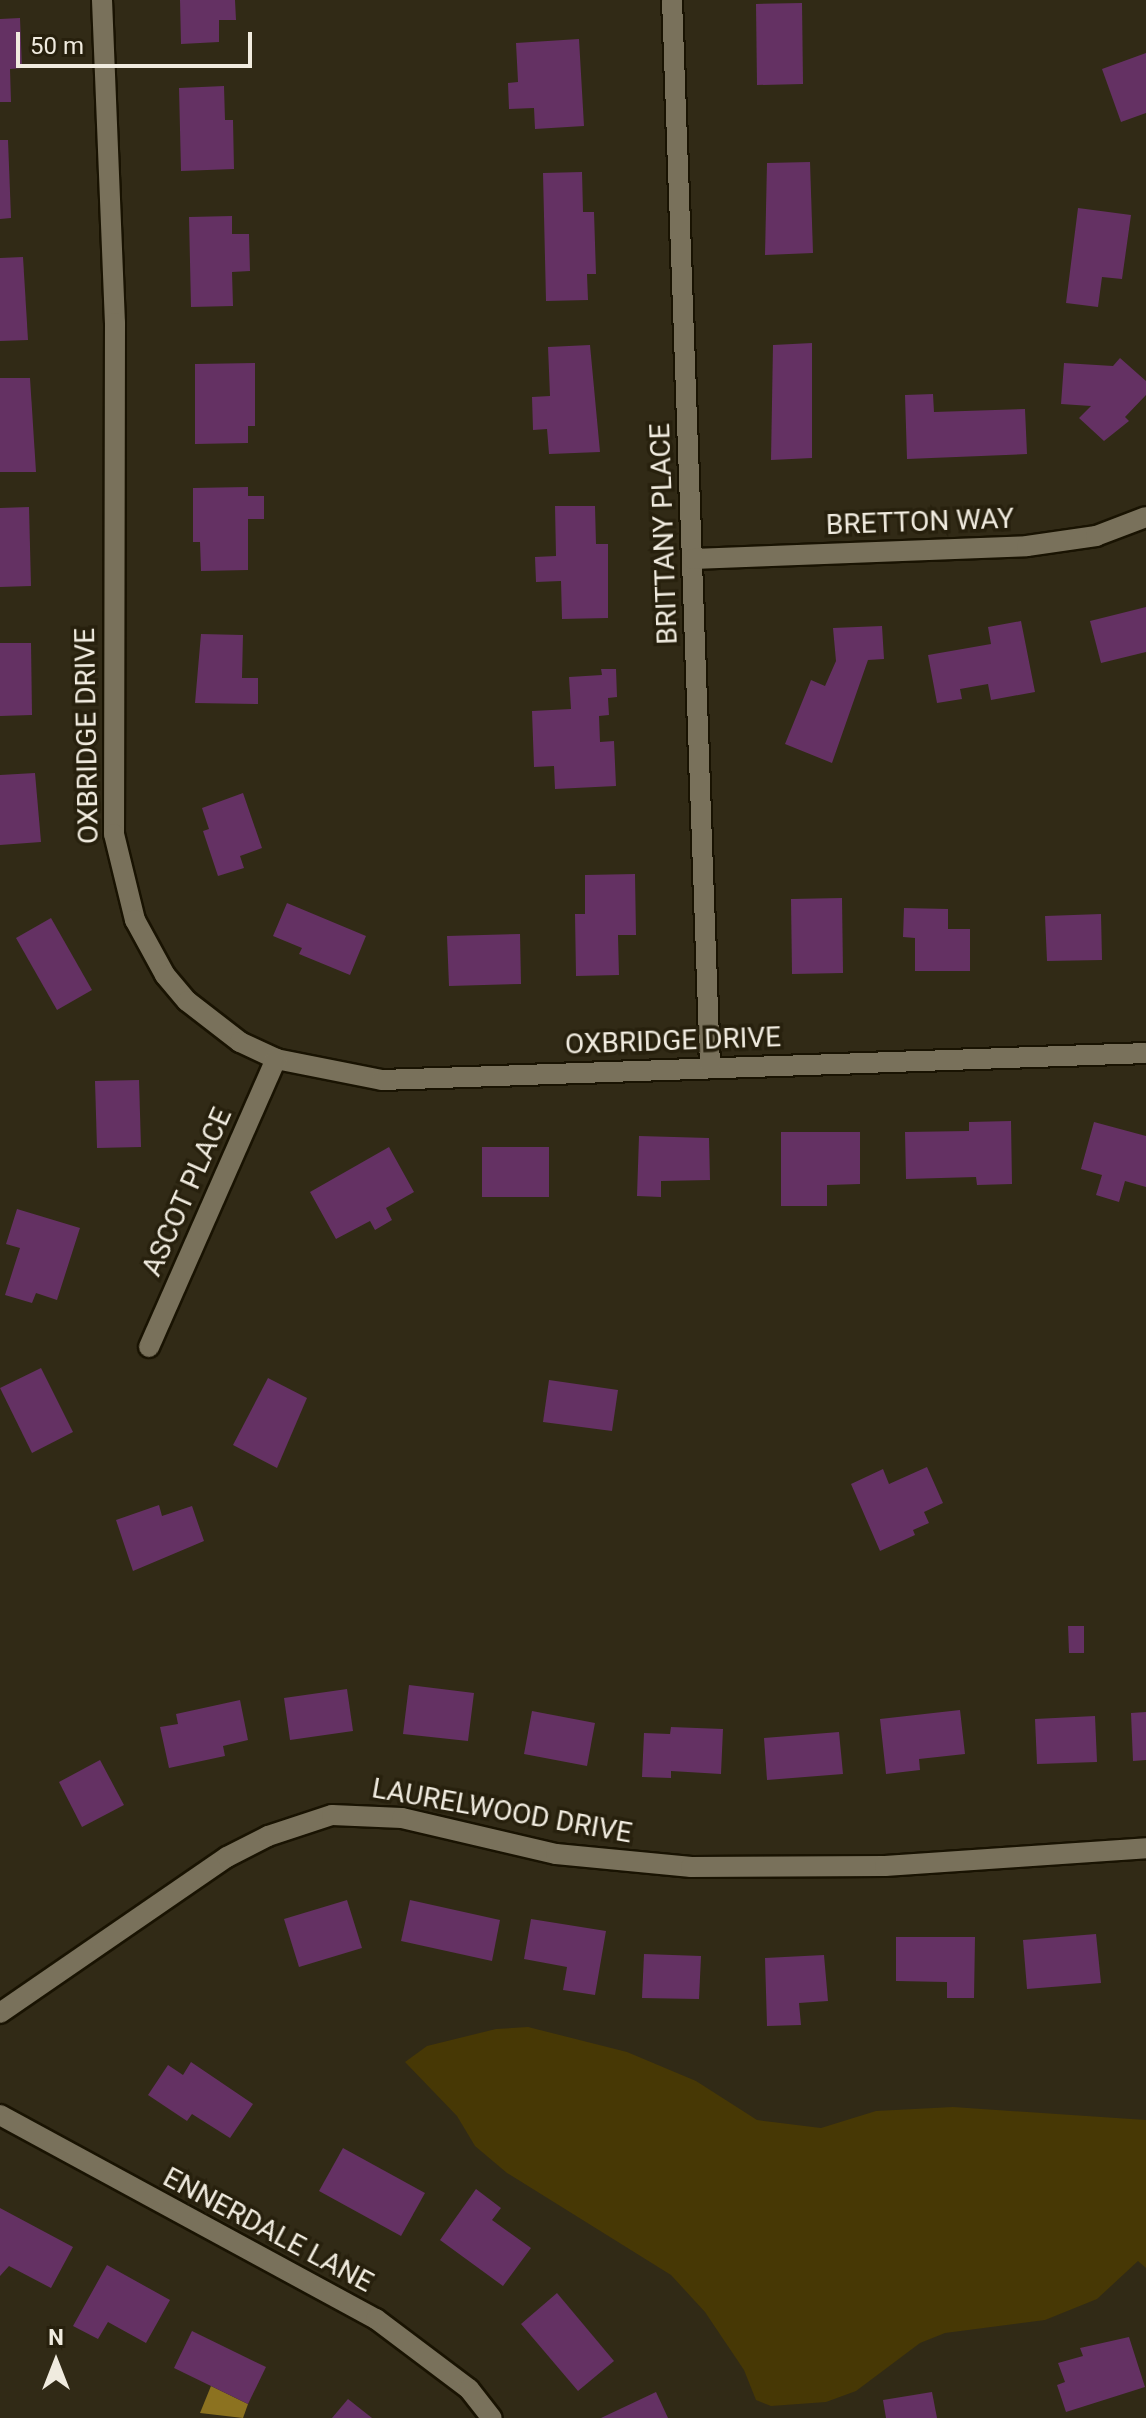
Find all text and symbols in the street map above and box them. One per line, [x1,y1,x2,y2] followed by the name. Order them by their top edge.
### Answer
[20,16,256,66] scale bar
[30,32,84,60] text: 50 m
[643,423,685,645] street label: BRITTANY PLACE
[825,502,1015,542] street label: BRETTON WAY
[68,628,106,844] street label: OXBRIDGE DRIVE
[564,1020,782,1062] street label: OXBRIDGE DRIVE
[135,1103,239,1281] street label: ASCOT PLACE
[369,1772,635,1850] street label: LAURELWOOD DRIVE
[157,2161,379,2299] street label: ENNERDALE LANE
[16,2322,96,2402] north arrow
[48,2325,64,2350] text: N

